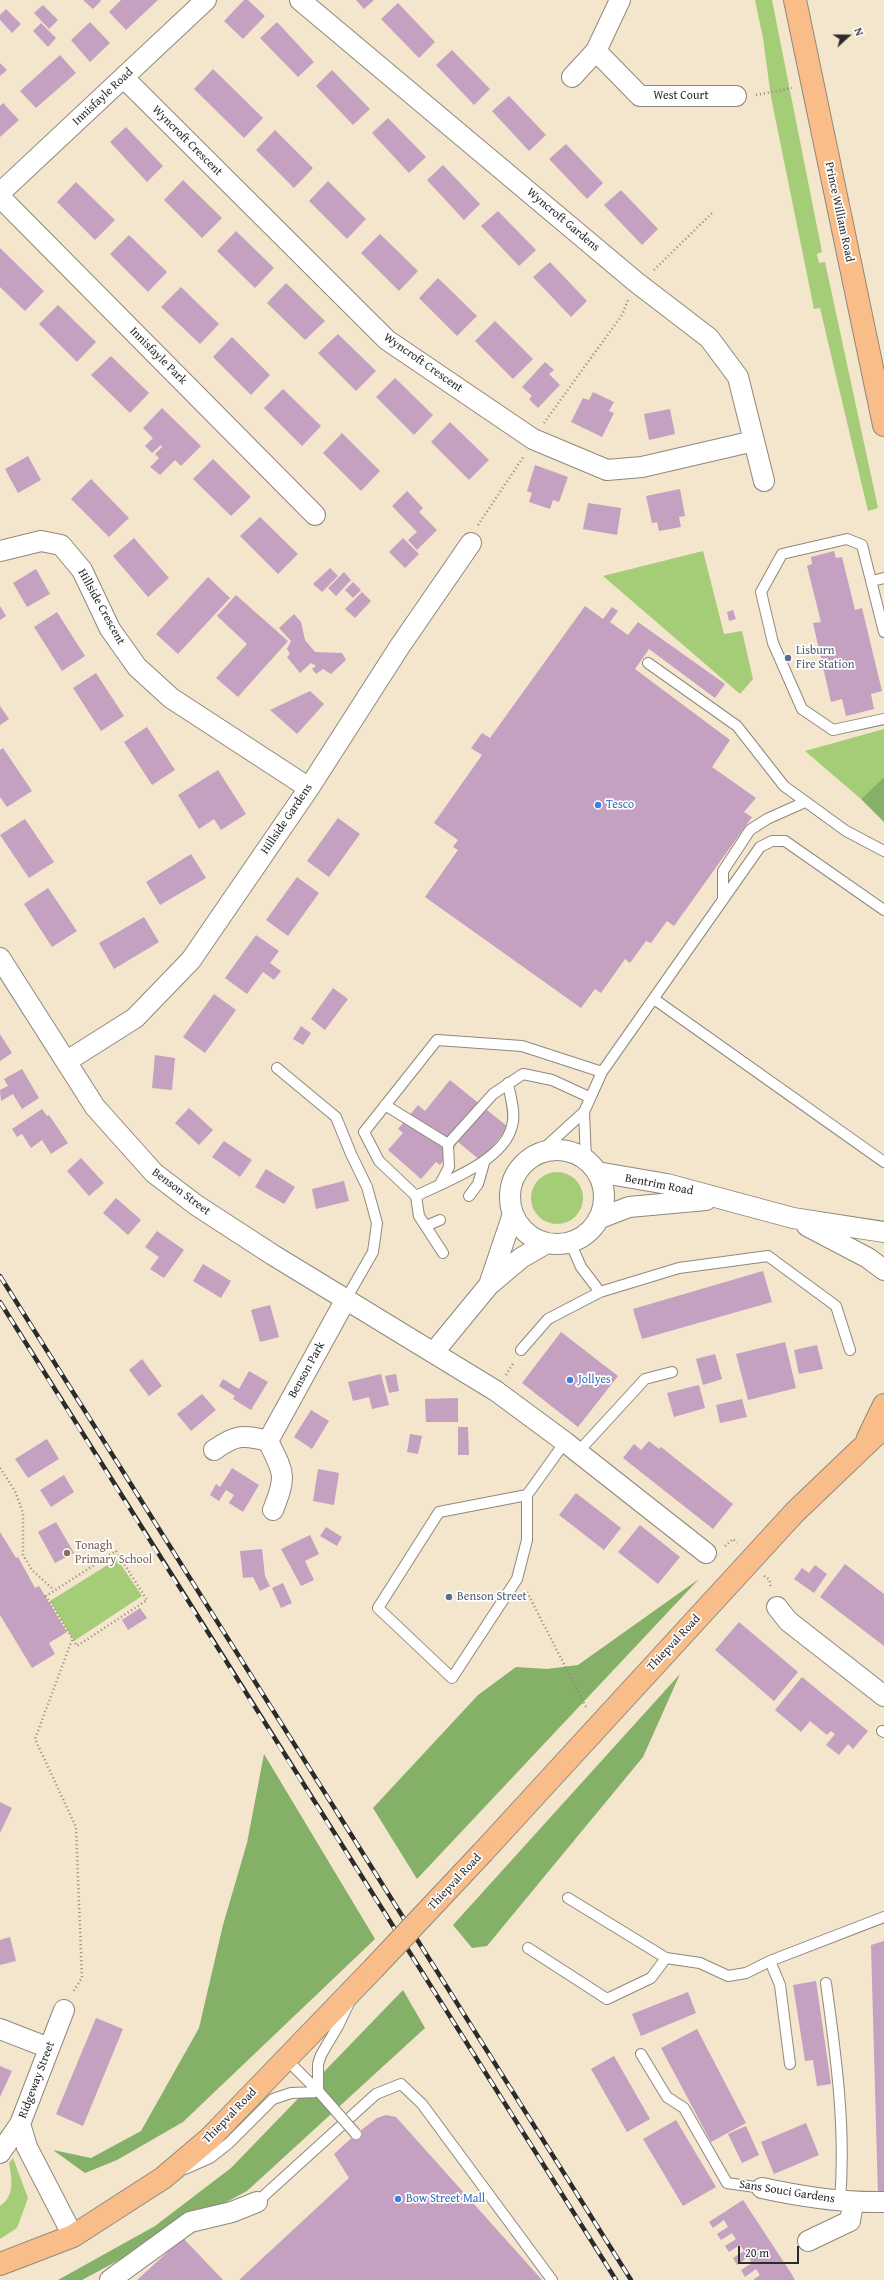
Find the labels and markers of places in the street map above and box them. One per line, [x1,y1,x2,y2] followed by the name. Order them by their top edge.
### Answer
[796,644,854,672] place label: Lisburn Fire Station
[783,653,793,663] marker: Lisburn Fire Station
[606,798,634,812] place label: Tesco
[593,800,603,810] marker: Tesco
[578,1373,611,1387] place label: Jollyes
[565,1375,575,1385] marker: Jollyes
[75,1539,152,1567] place label: Tonagh Primary School
[62,1548,72,1558] marker: Tonagh Primary School
[457,1590,527,1604] place label: Benson Street
[444,1592,454,1602] marker: Benson Street
[406,2192,485,2206] place label: Bow Street Mall
[393,2194,403,2204] marker: Bow Street Mall

